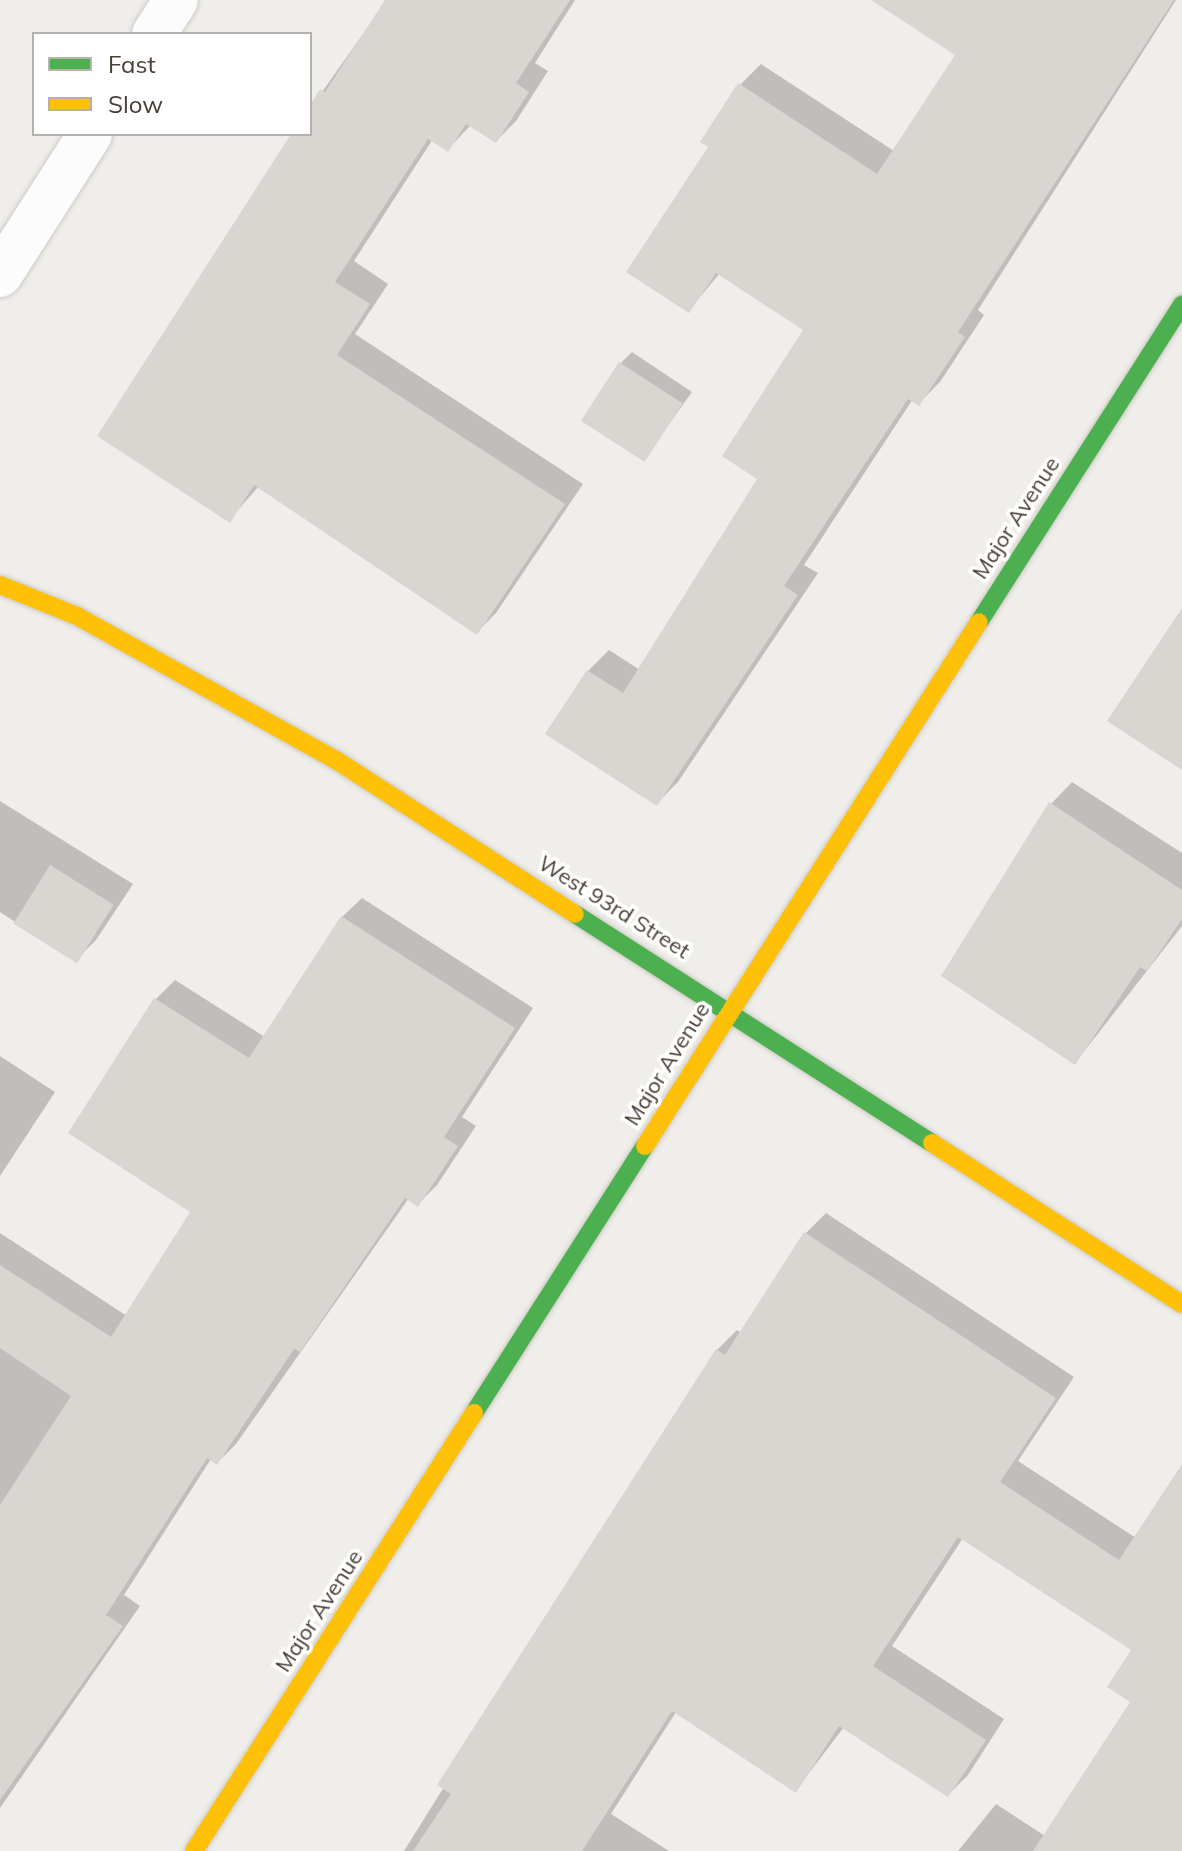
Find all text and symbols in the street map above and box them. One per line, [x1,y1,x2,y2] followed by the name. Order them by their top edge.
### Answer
[32,32,312,136] legend
[108,49,156,79] text: Fast
[108,89,163,119] text: Slow
[967,452,1065,584] street label: Major Avenue
[533,850,695,964] street label: West 93rd Street
[619,998,715,1130] street label: Major Avenue
[270,1545,368,1677] street label: Major Avenue

